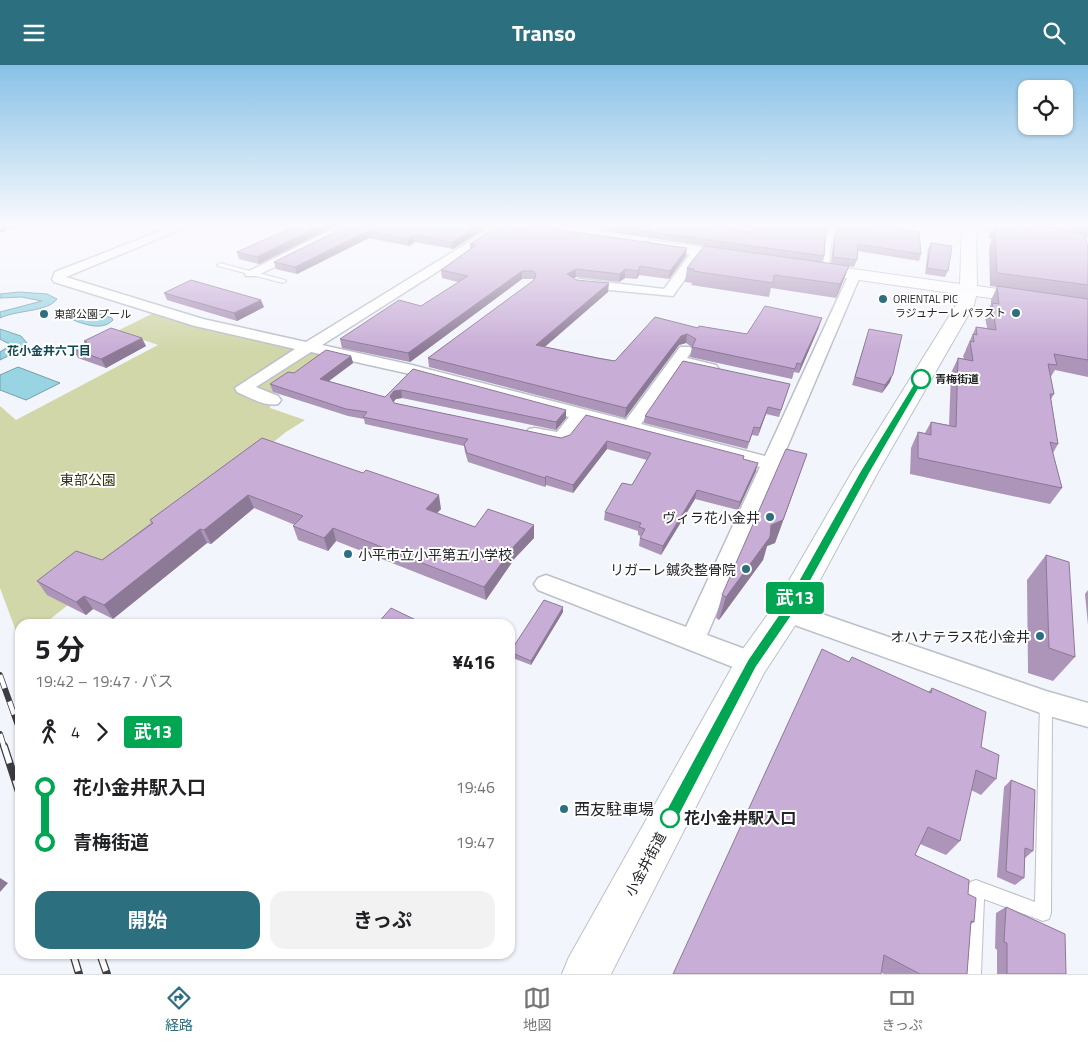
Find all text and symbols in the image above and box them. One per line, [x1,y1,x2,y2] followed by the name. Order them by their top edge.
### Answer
[512,16,576,50] text: Transo
[20,19,48,47] icon: menu
[1040,19,1068,47] icon: search
[1018,80,1073,135] map controls
[1018,80,1073,135] button: locate
[893,291,958,307] place label: ORIENTAL PIC
[877,293,889,305] marker: ORIENTAL PIC
[895,305,1006,321] place label: ラジュナーレ パラスト
[54,306,131,322] place label: 東部公園プール
[1010,307,1022,319] marker: ラジュナーレ パラスト
[38,308,50,320] marker: 東部公園プール
[7,341,91,360] district label: 花小金井六丁目
[911,369,931,389] marker: 青梅街道
[935,371,979,387] place label: 青梅街道
[60,469,116,490] park label: 東部公園
[662,507,760,528] place label: ヴィラ花小金井
[764,511,776,523] marker: ヴィラ花小金井
[358,544,512,565] place label: 小平市立小平第五小学校
[342,548,354,560] marker: 小平市立小平第五小学校
[610,559,736,580] place label: リガーレ鍼灸整骨院
[740,563,752,575] marker: リガーレ鍼灸整骨院
[766,582,824,614] line badge: 武13
[776,584,814,611] text: 武13
[890,626,1030,647] place label: オハナテラス花小金井
[35,627,85,670] text: 5 分
[1034,630,1046,642] marker: オハナテラス花小金井
[452,647,495,676] text: ¥416
[35,669,173,693] text: 19:42 – 19:47 · バス
[35,718,63,746] icon: walk
[88,718,116,746] icon: forward
[134,718,172,745] text: 武13
[71,720,80,744] text: 4
[73,772,206,801] text: 花小金井駅入口
[456,775,495,799] text: 19:46
[574,797,654,821] place label: 西友駐車場
[558,803,570,815] marker: 西友駐車場
[684,806,796,830] place label: 花小金井駅入口
[660,808,680,828] marker: 花小金井駅入口
[73,827,149,856] text: 青梅街道
[619,828,671,900] street label: 小金井街道
[456,830,495,854] text: 19:47
[35,891,260,949] button: 開始
[270,891,495,949] button: きっぷ
[165,984,193,1035] tab: 経路
[523,984,551,1035] tab: 地図
[881,984,923,1035] tab: きっぷ

